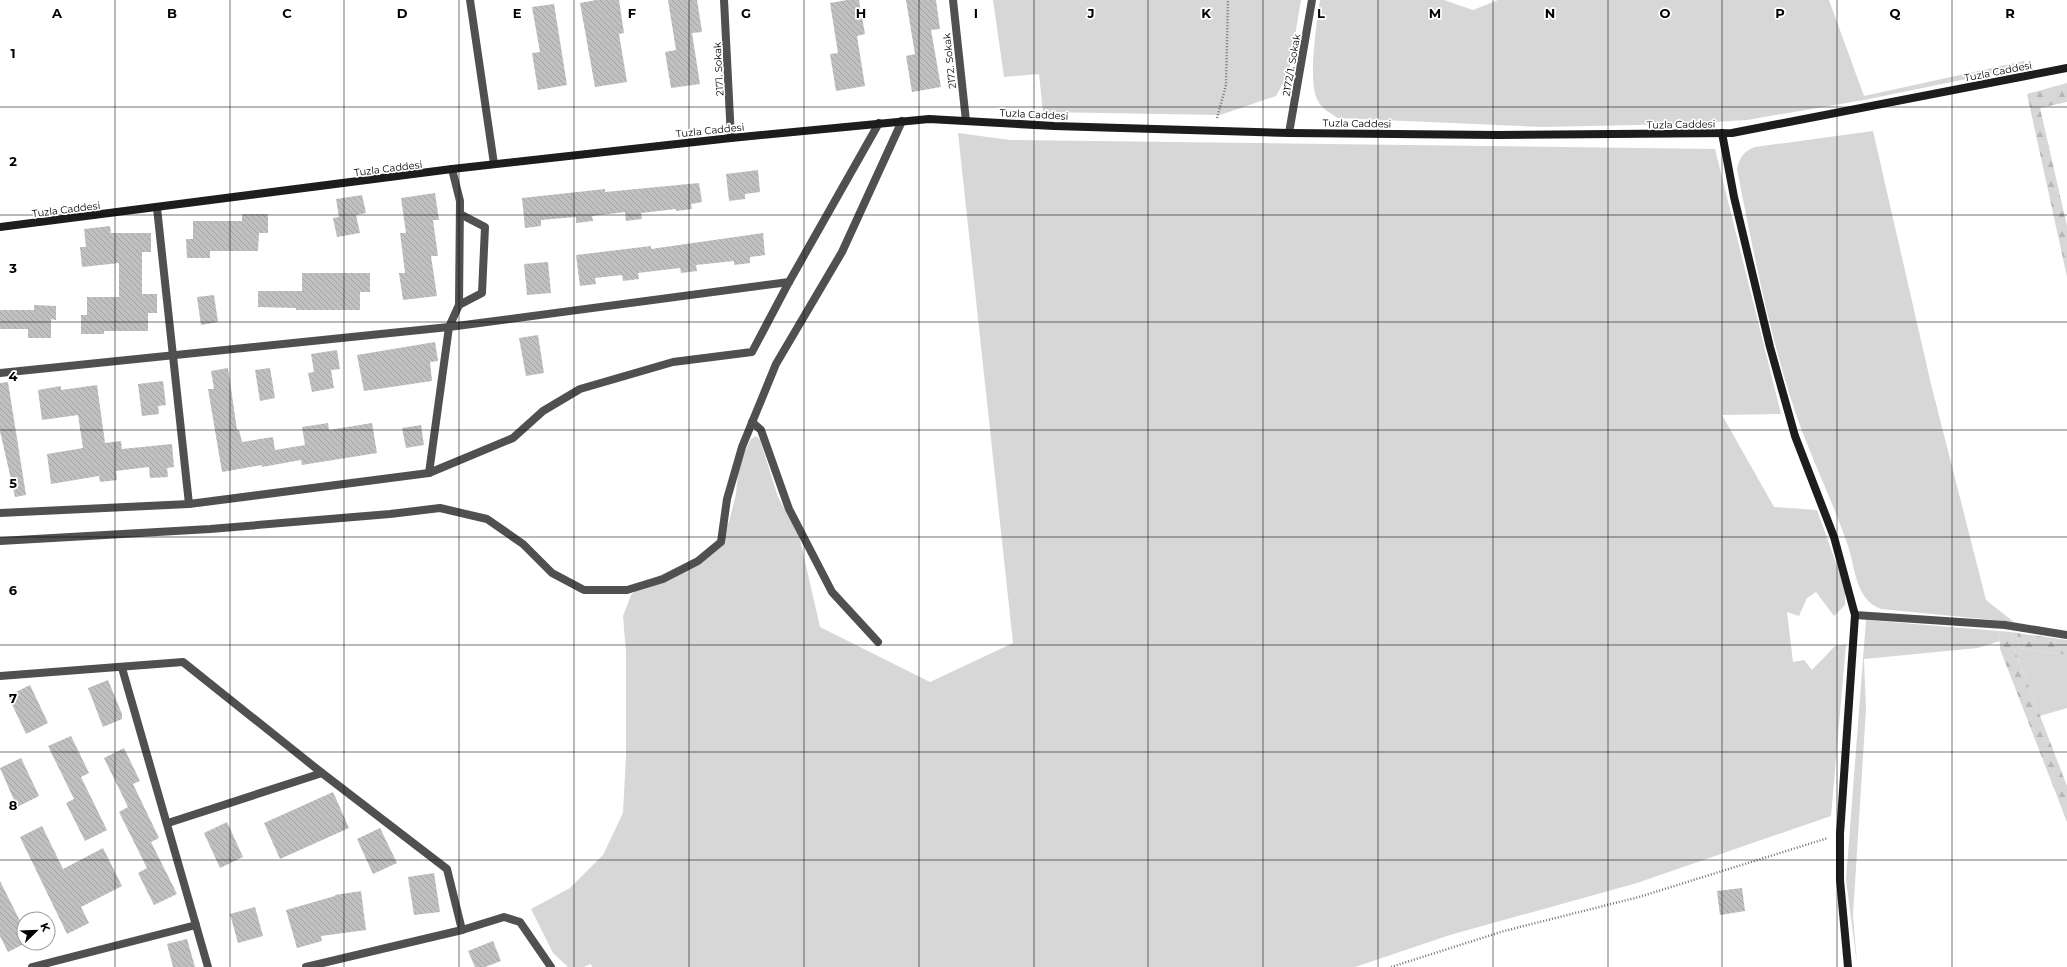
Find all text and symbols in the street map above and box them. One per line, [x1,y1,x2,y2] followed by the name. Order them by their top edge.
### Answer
[51,5,63,21] text: A
[167,5,177,21] text: B
[282,5,292,21] text: C
[397,5,408,21] text: D
[513,5,522,21] text: E
[628,5,636,21] text: F
[741,5,751,21] text: G
[856,5,866,21] text: H
[974,5,978,21] text: I
[1086,5,1095,21] text: J
[1201,5,1211,21] text: K
[1317,5,1325,21] text: L
[1429,5,1441,21] text: M
[1545,5,1555,21] text: N
[1660,5,1671,21] text: O
[1775,5,1785,21] text: P
[1890,5,1901,21] text: Q
[2005,5,2015,21] text: R
[940,32,959,89] street label: 2172. Sokak
[1280,33,1303,97] street label: 2172/1. Sokak
[711,42,726,96] street label: 2171. Sokak
[10,45,16,61] text: 1
[1963,59,2033,84] street label: Tuzla Caddesi
[999,106,1069,123] street label: Tuzla Caddesi
[1323,116,1391,131] street label: Tuzla Caddesi
[1647,117,1715,132] street label: Tuzla Caddesi
[675,120,745,141] street label: Tuzla Caddesi
[9,153,17,169] text: 2
[353,158,423,179] street label: Tuzla Caddesi
[31,199,101,220] street label: Tuzla Caddesi
[8,260,17,276] text: 3
[9,368,18,384] text: 4
[9,475,17,491] text: 5
[9,582,18,598] text: 6
[9,690,17,706] text: 7
[9,797,18,813] text: 8
[16,911,56,951] north arrow
[37,921,54,934] text: K

